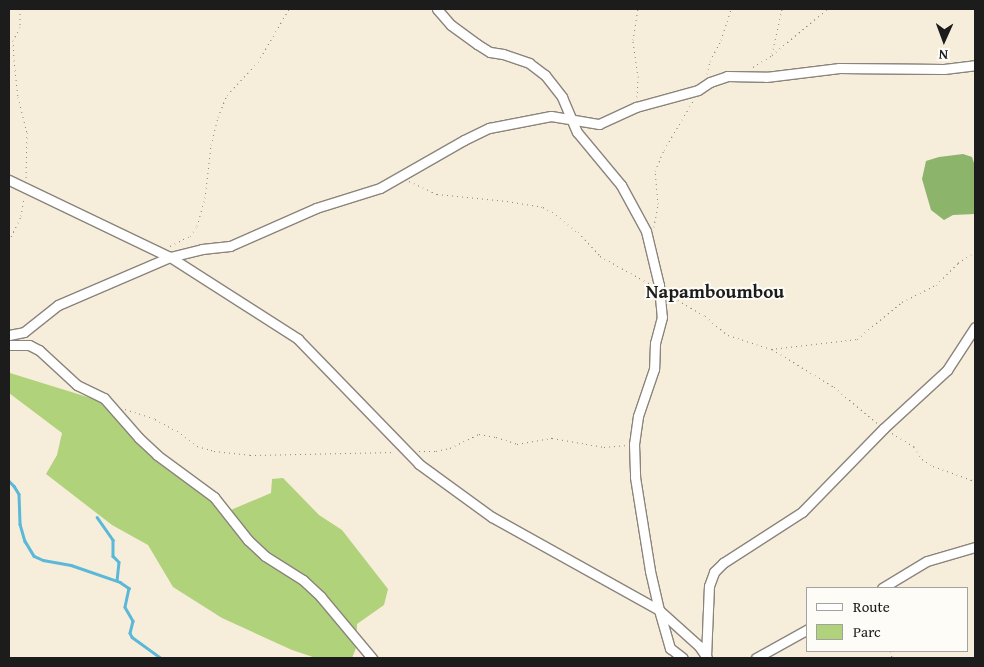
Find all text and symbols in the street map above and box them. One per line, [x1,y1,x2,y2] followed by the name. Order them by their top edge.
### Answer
[919,15,969,65] north arrow
[938,45,949,65] text: N
[646,281,784,303] district label: Napamboumbou
[806,587,969,652] legend
[853,596,890,617] text: Route
[853,621,881,642] text: Parc

